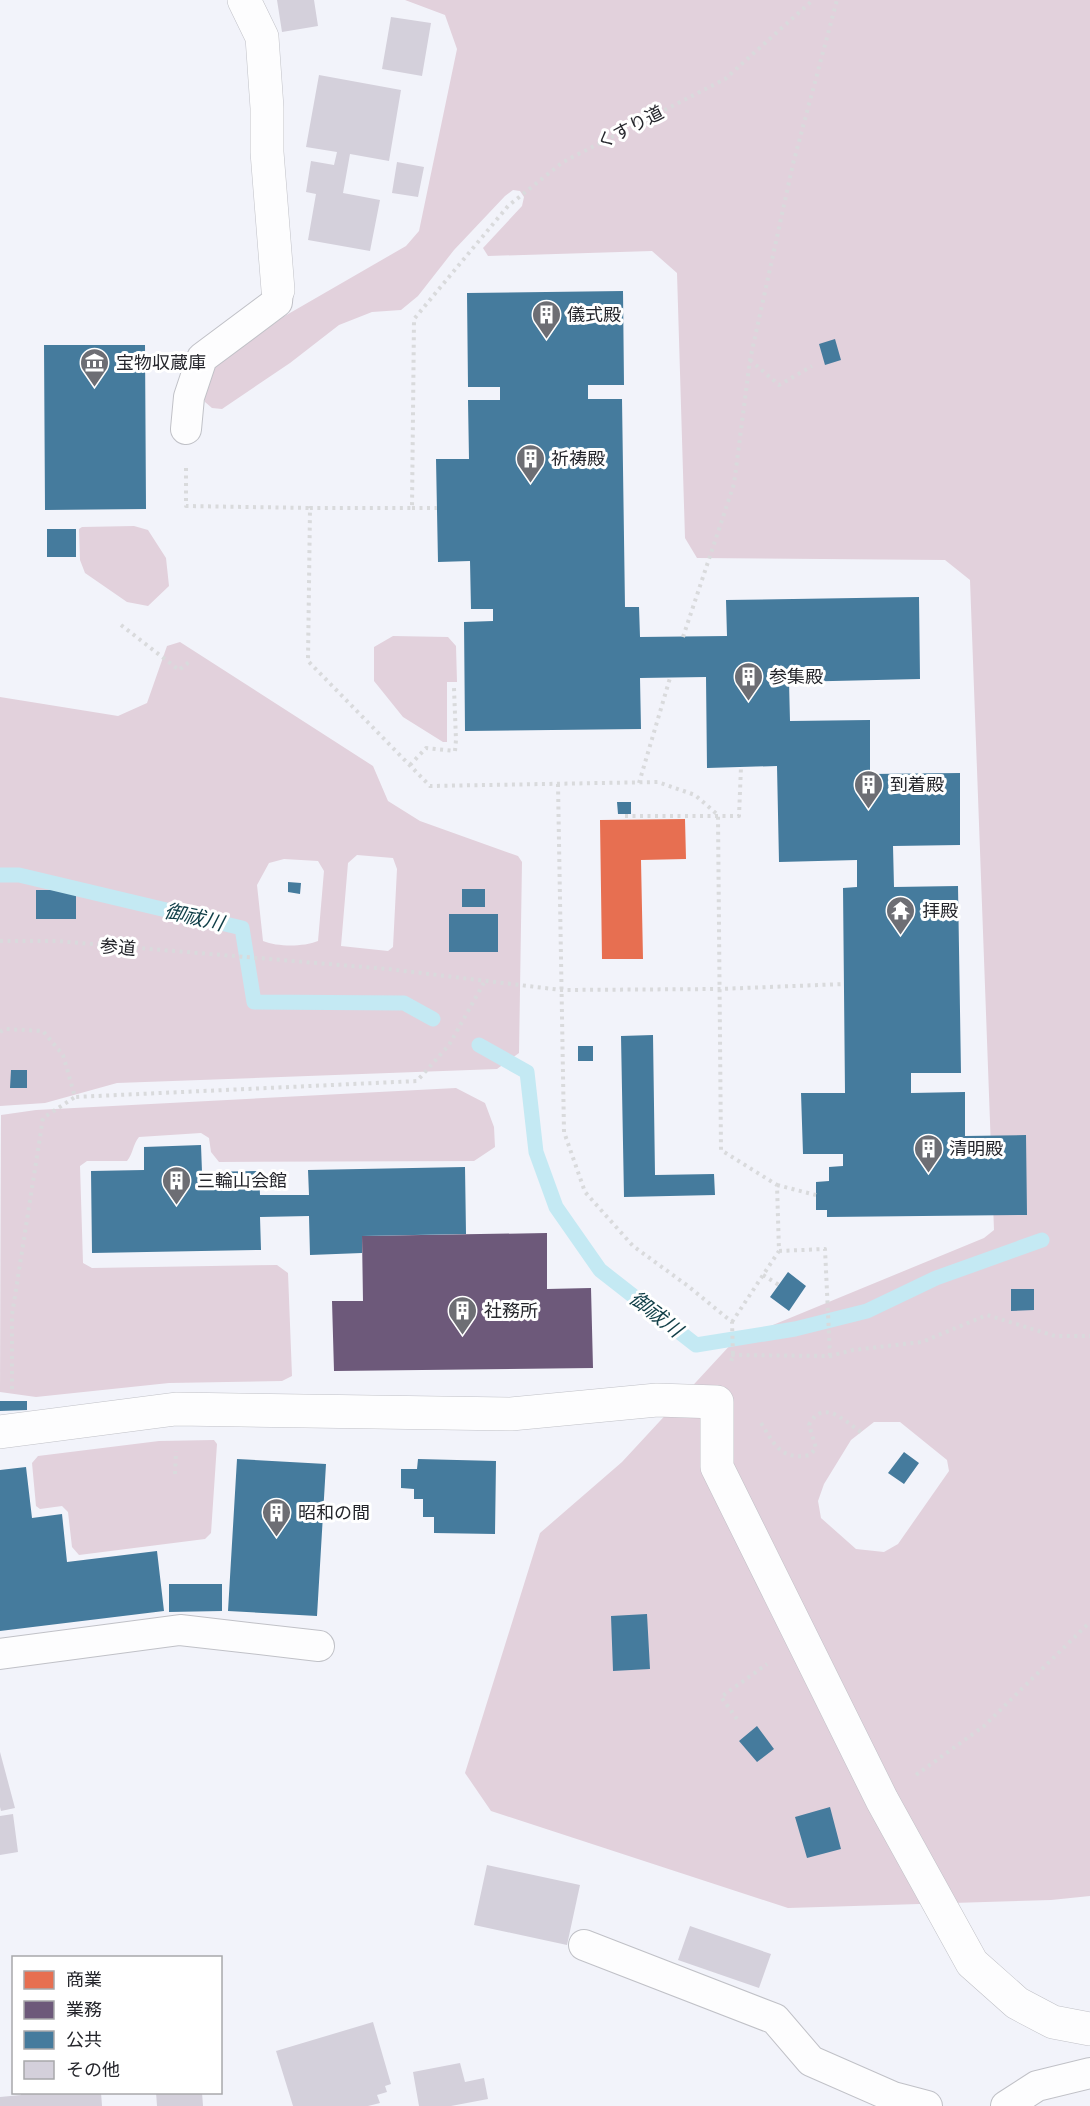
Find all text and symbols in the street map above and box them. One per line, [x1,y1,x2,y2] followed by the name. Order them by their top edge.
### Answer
[593,101,667,153] street label: くすり道
[530,298,562,340] building icon: 儀式殿
[567,304,621,325] place label: 儀式殿
[79,346,111,388] museum icon: 宝物収蔵庫
[116,352,206,373] place label: 宝物収蔵庫
[514,442,546,484] building icon: 祈祷殿
[551,448,605,469] place label: 祈祷殿
[732,660,764,702] building icon: 参集殿
[769,666,823,687] place label: 参集殿
[853,768,885,810] building icon: 到着殿
[890,774,944,795] place label: 到着殿
[885,894,917,936] temple icon: 拝殿
[162,899,228,936] water label: 御祓川
[922,900,958,921] place label: 拝殿
[99,935,137,959] street label: 参道
[912,1132,944,1174] building icon: 清明殿
[949,1138,1003,1159] place label: 清明殿
[160,1164,192,1206] building icon: 三輪山会館
[197,1170,287,1191] place label: 三輪山会館
[625,1286,689,1343] water label: 御祓川
[447,1294,479,1336] building icon: 社務所
[484,1300,538,1321] place label: 社務所
[261,1496,293,1538] building icon: 昭和の間
[298,1502,370,1523] place label: 昭和の間
[12,1956,222,2094] legend
[66,1969,102,1990] text: 商業
[66,1999,102,2020] text: 業務
[66,2029,102,2050] text: 公共
[66,2059,120,2080] text: その他

